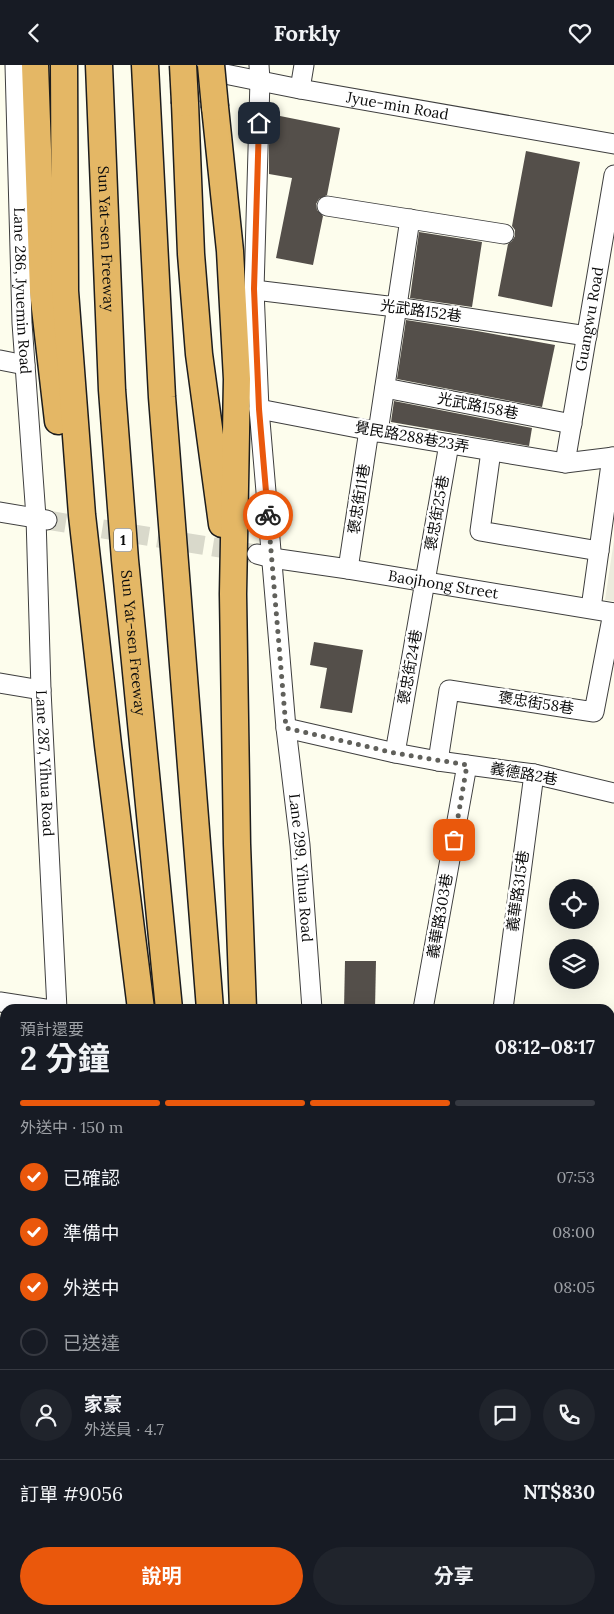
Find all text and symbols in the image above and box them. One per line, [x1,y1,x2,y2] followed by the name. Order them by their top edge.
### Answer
[20,19,48,47] icon: back
[274,19,340,47] text: Forkly
[566,19,594,47] icon: heart
[344,87,450,124] street label: Jyue-min Road
[238,102,280,144] pin
[245,109,273,137] icon: home
[94,165,119,312] street label: Sun Yat-sen Freeway
[10,207,36,375] street label: Lane 286, Jyuemin Road
[571,265,607,373] street label: Guangwu Road
[379,295,463,326] street label: 光武路152巷
[436,388,520,423] street label: 光武路158巷
[353,417,471,456] street label: 覺民路288巷23弄
[344,462,373,535] street label: 褒忠街11巷
[421,474,452,552] street label: 褒忠街25巷
[243,490,293,540] courier
[254,501,282,529] icon: bike
[114,529,132,551] road number: 1
[387,566,500,603] street label: Baojhong Street
[117,569,150,717] street label: Sun Yat-sen Freeway
[394,628,425,706] street label: 褒忠街24巷
[497,687,575,718] street label: 褒忠街58巷
[32,690,58,837] street label: Lane 287, Yihua Road
[489,758,559,789] street label: 義德路2巷
[285,792,317,943] street label: Lane 299, Yihua Road
[433,819,475,861] pin
[440,826,468,854] icon: bag
[502,849,533,933] street label: 義華路315巷
[423,872,456,960] street label: 義華路303巷
[549,879,599,989] map controls
[549,879,599,929] button: locate
[549,939,599,989] button: layers
[20,1019,84,1039] text: 預計還要
[495,1035,595,1059] text: 08:12–08:17
[20,1038,109,1079] text: 2 分鐘
[20,1117,123,1137] text: 外送中 · 150 m
[20,1163,48,1191] icon: check
[63,1166,120,1190] text: 已確認
[556,1167,595,1187] text: 07:53
[20,1218,48,1246] icon: check
[63,1221,120,1245] text: 準備中
[552,1222,595,1242] text: 08:00
[20,1273,48,1301] icon: check
[63,1276,120,1300] text: 外送中
[553,1277,595,1297] text: 08:05
[63,1331,120,1355] text: 已送達
[20,1389,72,1441] button: person
[479,1389,531,1441] button: chat
[543,1389,595,1441] button: phone
[84,1392,122,1416] text: 家豪
[84,1419,164,1439] text: 外送員 · 4.7
[523,1480,595,1504] text: NT$830
[20,1482,123,1506] text: 訂單 #9056
[20,1547,303,1605] button: 說明
[313,1547,595,1605] button: 分享

